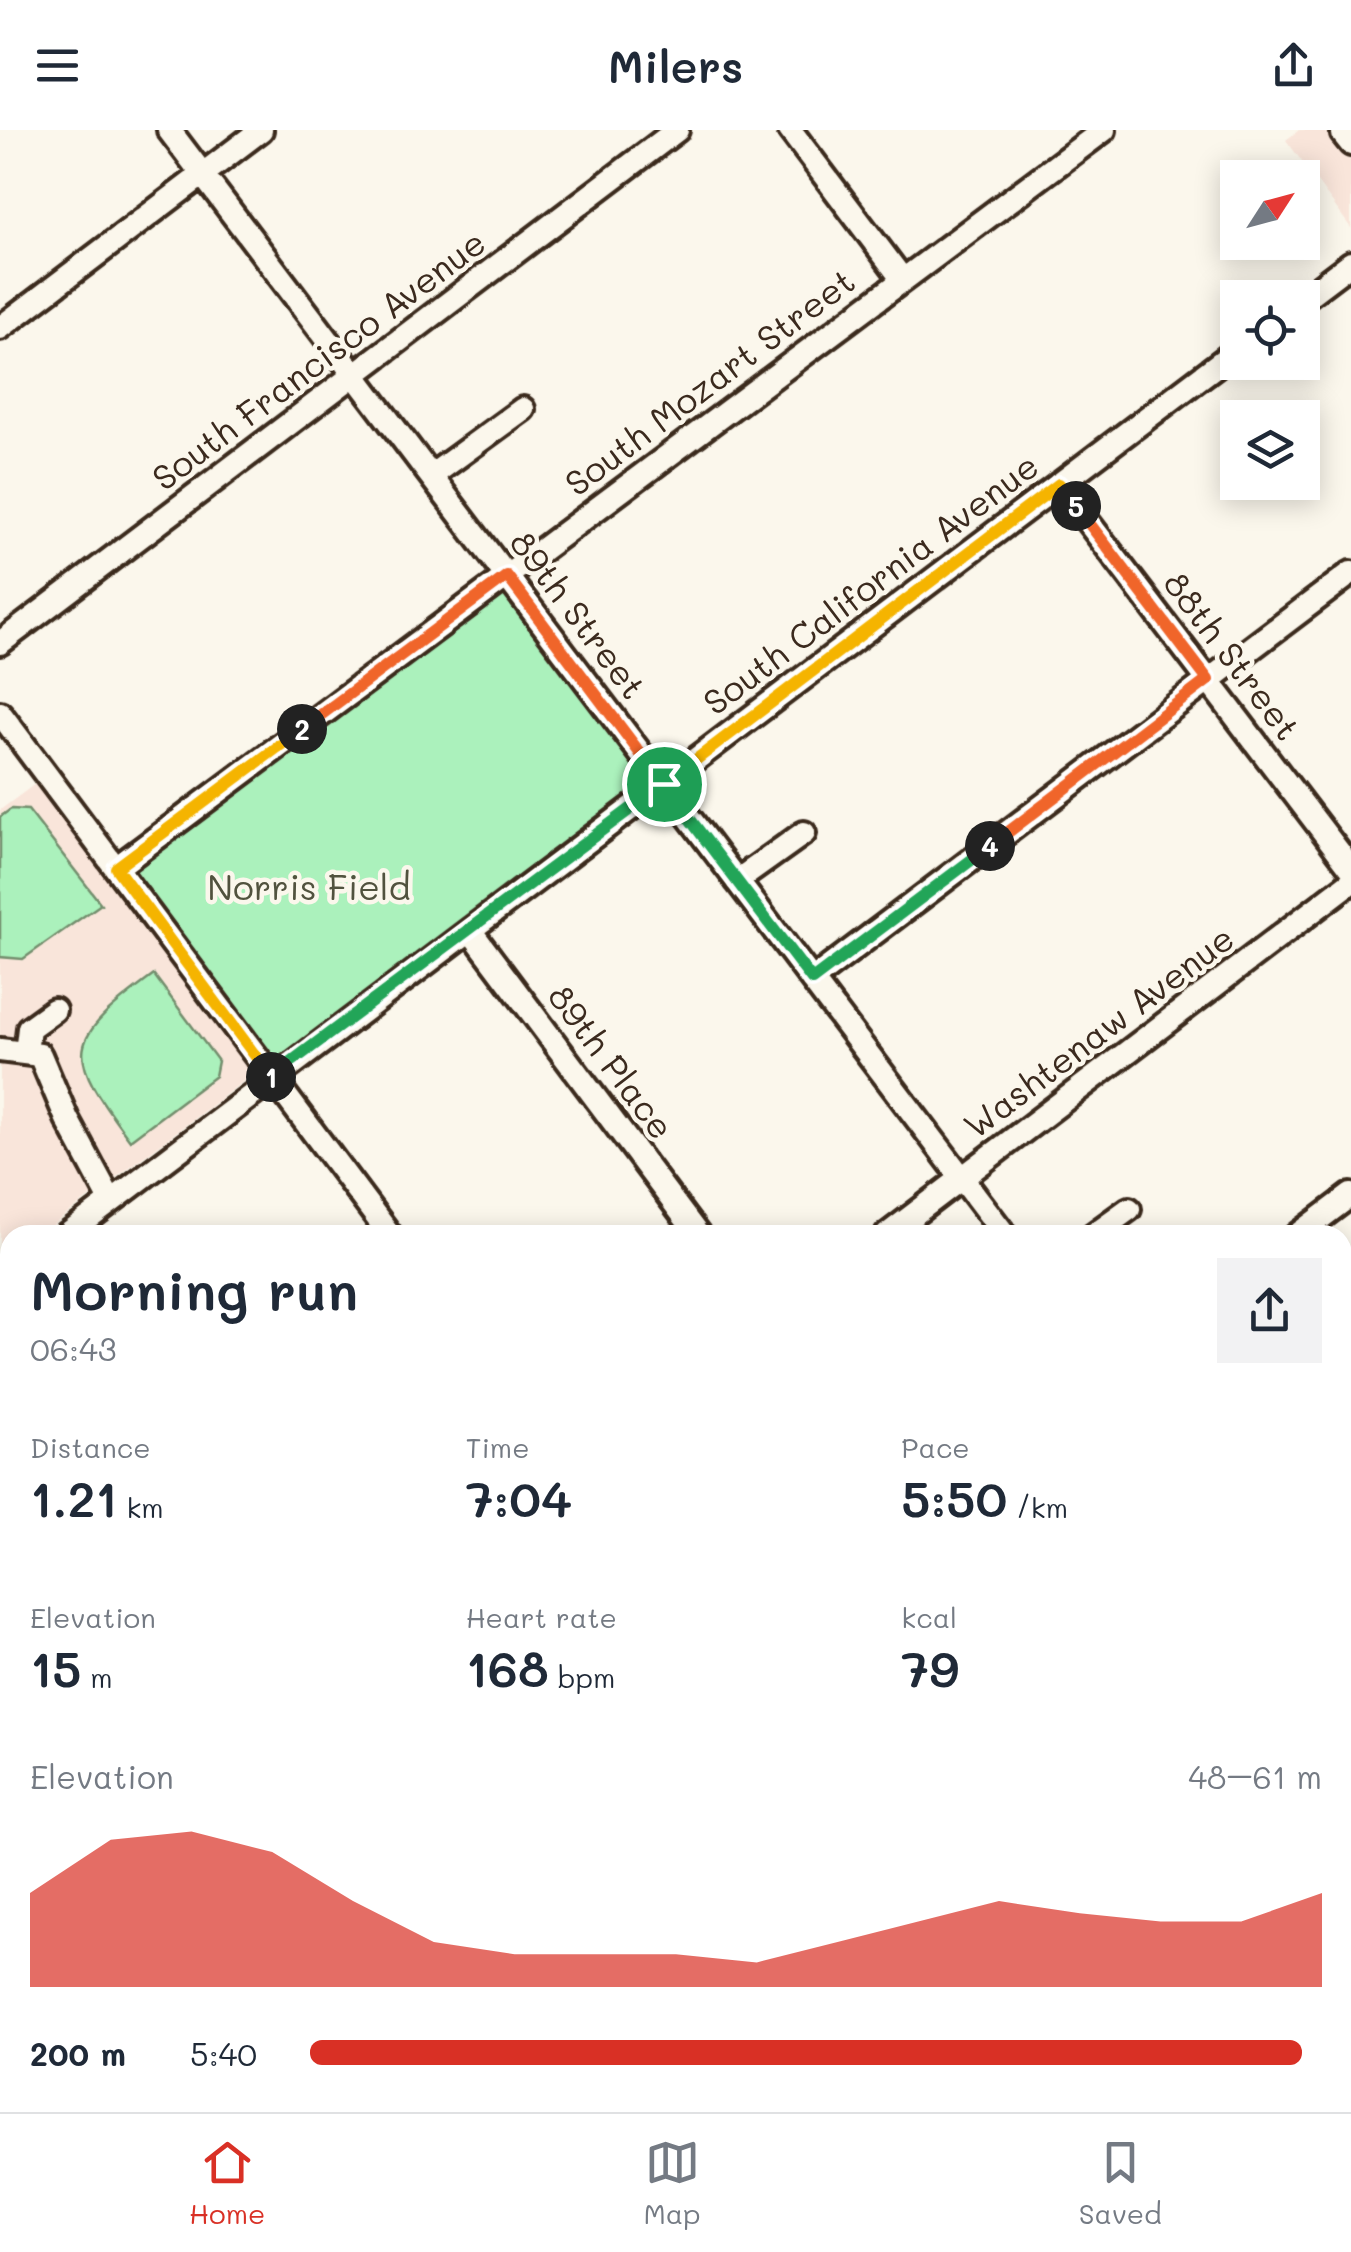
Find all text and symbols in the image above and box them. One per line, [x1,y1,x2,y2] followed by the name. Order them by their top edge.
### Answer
[608,36,743,94] text: Milers
[30,38,85,93] icon: menu
[1266,38,1321,93] icon: share
[1220,160,1320,260] north arrow
[1220,160,1320,500] map controls
[142,218,494,500] street label: South Francisco Avenue
[555,257,863,505] street label: South Mozart Street
[1220,280,1320,380] button: locate
[1220,400,1320,500] button: layers
[693,442,1047,724] street label: South California Avenue
[1051,481,1101,531] pin: 5
[1068,488,1084,524] text: 5
[501,520,657,708] street label: 89th Street
[1154,561,1312,749] street label: 88th Street
[277,704,327,754] pin: 2
[294,711,310,747] text: 2
[622,742,707,827] pin
[637,757,692,812] icon: arrive
[965,821,1015,871] pin: 4
[981,828,999,864] text: 4
[207,863,411,909] park label: Norris Field
[954,914,1242,1148] street label: Washtenaw Avenue
[539,974,685,1148] street label: 89th Place
[246,1052,296,1102] pin: 1
[265,1059,277,1095] text: 1
[30,1253,358,1325] text: Morning run
[1217,1258,1322,1363] button: share
[30,1327,117,1369] text: 06:43
[30,1429,151,1465] text: Distance
[466,1429,529,1465] text: Time
[901,1429,970,1465] text: Pace
[30,1465,118,1531] text: 1.21
[466,1465,572,1531] text: 7:04
[901,1465,1007,1531] text: 5:50
[118,1489,164,1525] text: km
[1007,1489,1068,1525] text: /km
[30,1599,156,1635] text: Elevation
[466,1599,617,1635] text: Heart rate
[901,1599,957,1635] text: kcal
[30,1635,81,1701] text: 15
[466,1635,549,1701] text: 168
[901,1635,959,1701] text: 79
[81,1659,113,1695] text: m
[549,1659,615,1695] text: bpm
[30,1755,174,1797] text: Elevation
[1188,1755,1322,1797] text: 48–61 m
[30,2032,126,2074] text: 200 m
[190,2032,257,2074] text: 5:40
[189,2135,265,2231] tab: Home
[644,2135,701,2231] tab: Map
[1079,2135,1162,2231] tab: Saved

